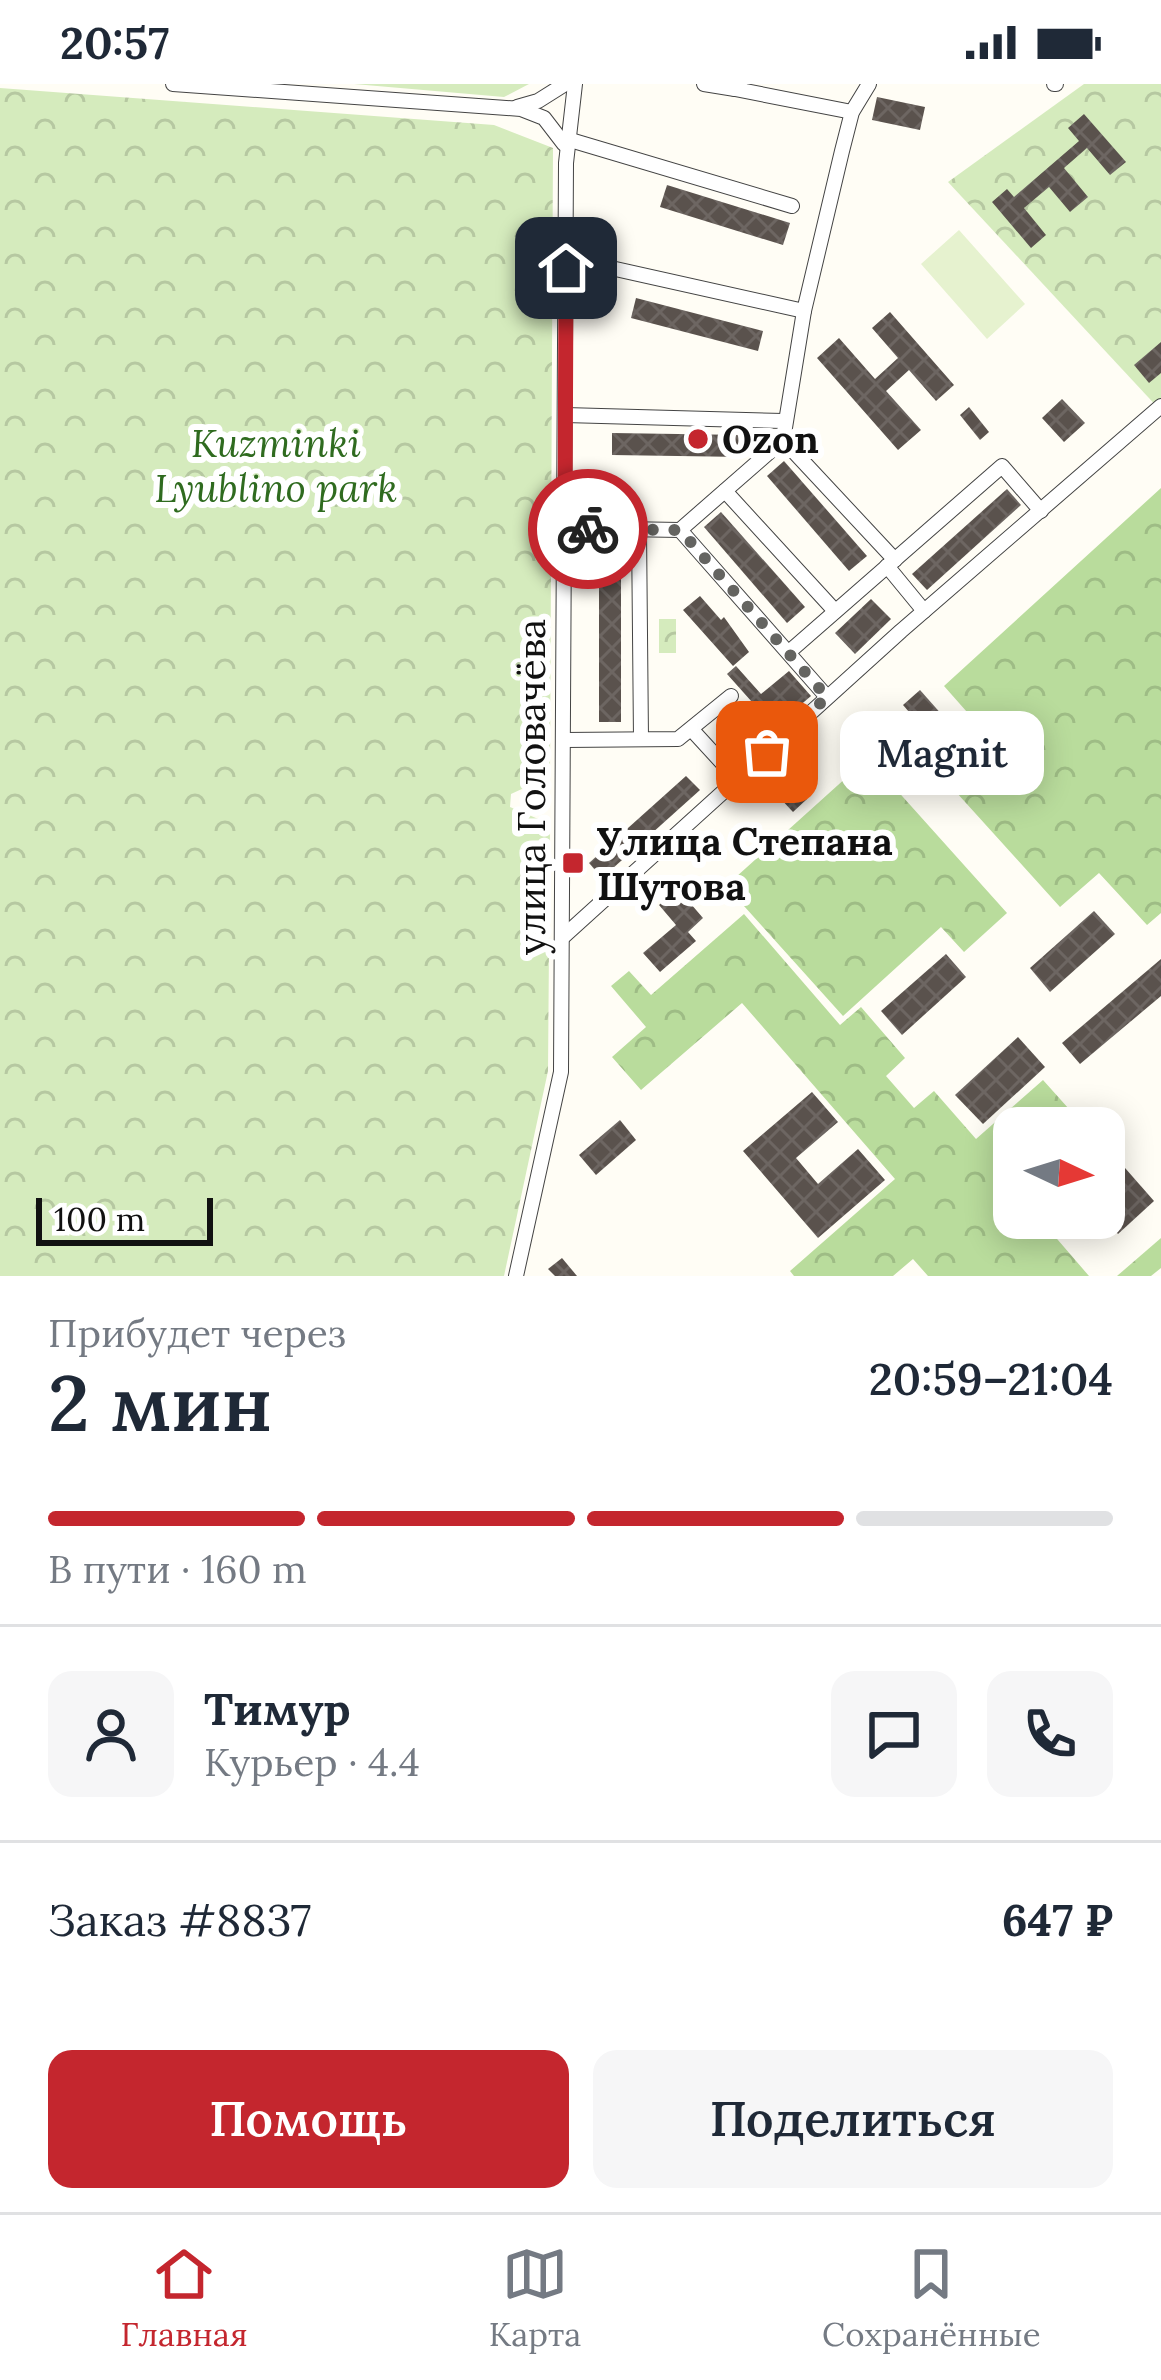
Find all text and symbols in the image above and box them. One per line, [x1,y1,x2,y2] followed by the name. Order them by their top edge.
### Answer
[60,14,169,71] text: 20:57
[515,217,617,319] pin
[533,235,599,301] icon: home
[722,414,819,464] place label: Ozon
[155,418,397,513] park label: Kuzminki Lyublino park
[685,426,711,452] marker: Ozon
[528,469,648,589] courier
[555,496,621,562] icon: bike
[506,619,556,955] street label: улица Головачёва
[716,701,818,803] pin
[839,710,1043,794] callout: Magnit
[734,719,800,785] icon: bag
[876,728,1008,778] text: Magnit
[597,816,893,911] place label: Улица Степана Шутова
[560,850,586,876] marker: Улица Степана Шутова
[993,1107,1125,1239] north arrow
[993,1107,1125,1239] map controls
[36,1192,213,1245] scale bar
[54,1198,145,1240] text: 100 m
[48,1308,346,1358] text: Прибудет через
[869,1350,1113,1407] text: 20:59–21:04
[48,1353,272,1452] text: 2 мин
[48,1544,307,1594] text: В пути · 160 m
[48,1671,174,1797] button: person
[831,1671,957,1797] button: chat
[987,1671,1113,1797] button: phone
[204,1680,351,1737] text: Тимур
[204,1737,420,1787] text: Курьер · 4.4
[48,1891,311,1948] text: Заказ #8837
[1002,1891,1113,1948] text: 647 ₽
[48,2050,569,2188] button: Помощь
[593,2050,1113,2188] button: Поделиться
[120,2241,248,2355] tab: Главная
[489,2241,581,2355] tab: Карта
[822,2241,1041,2355] tab: Сохранённые

